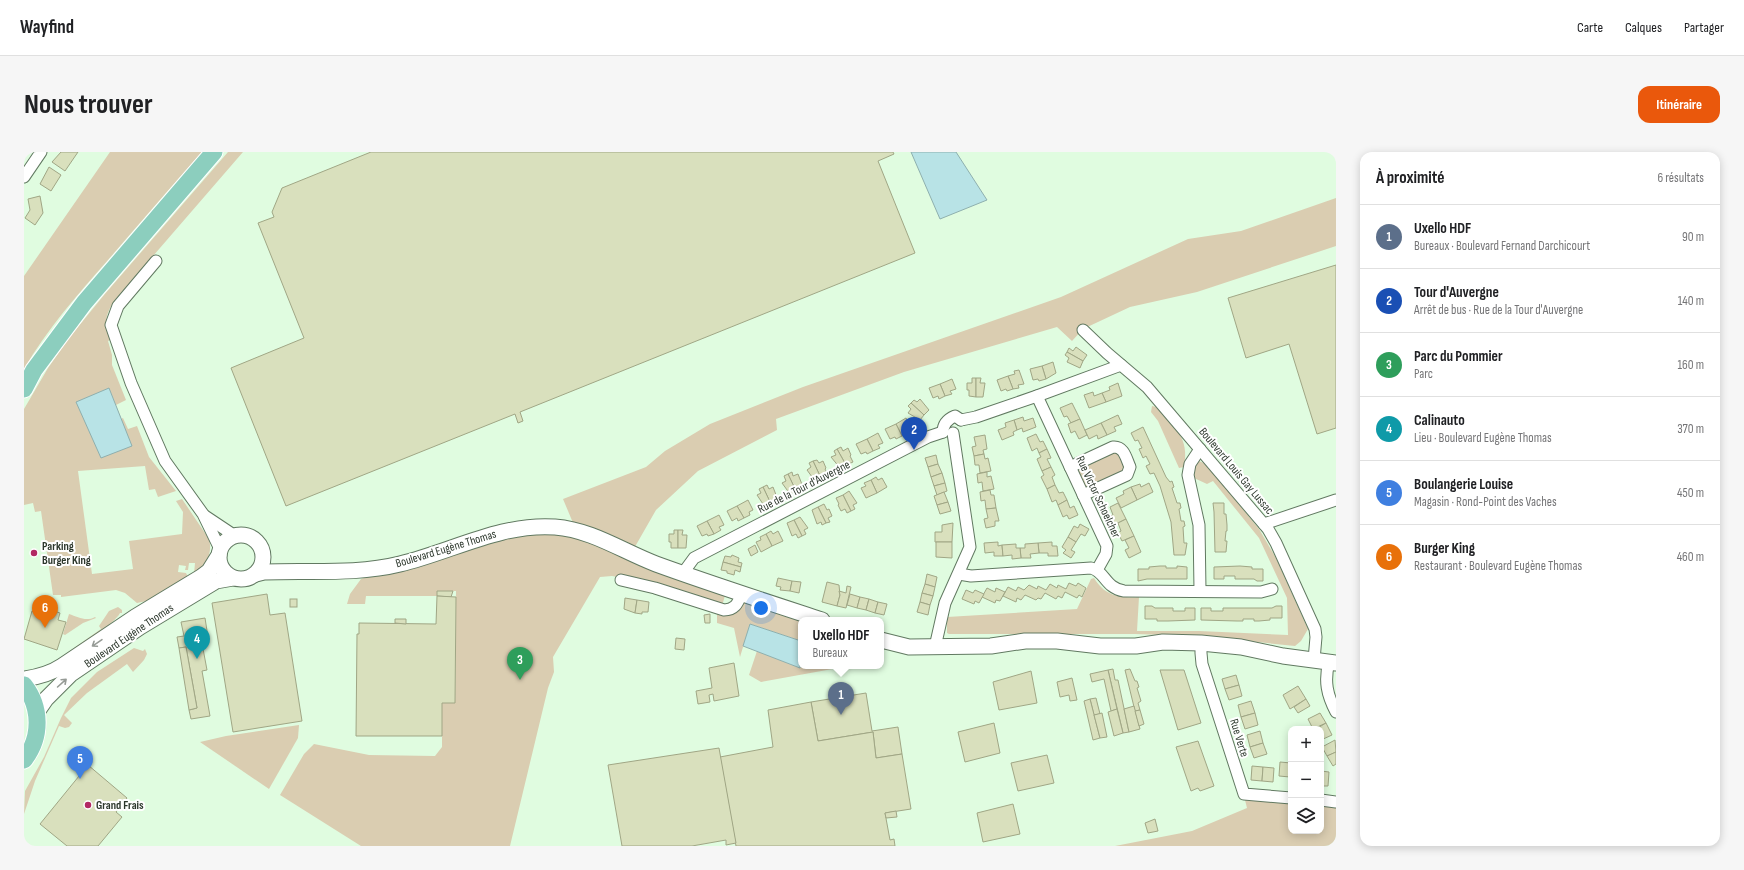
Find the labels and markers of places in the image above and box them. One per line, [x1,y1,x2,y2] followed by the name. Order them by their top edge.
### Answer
[901,417,927,450] pin: 2
[42,539,91,568] place label: Parking Burger King
[29,548,39,558] marker: Parking Burger King
[32,595,58,628] pin: 6
[184,626,210,659] pin: 4
[507,647,533,680] pin: 3
[828,682,854,715] pin: 1
[67,746,93,779] pin: 5
[96,798,144,813] place label: Grand Frais
[83,800,93,810] marker: Grand Frais

